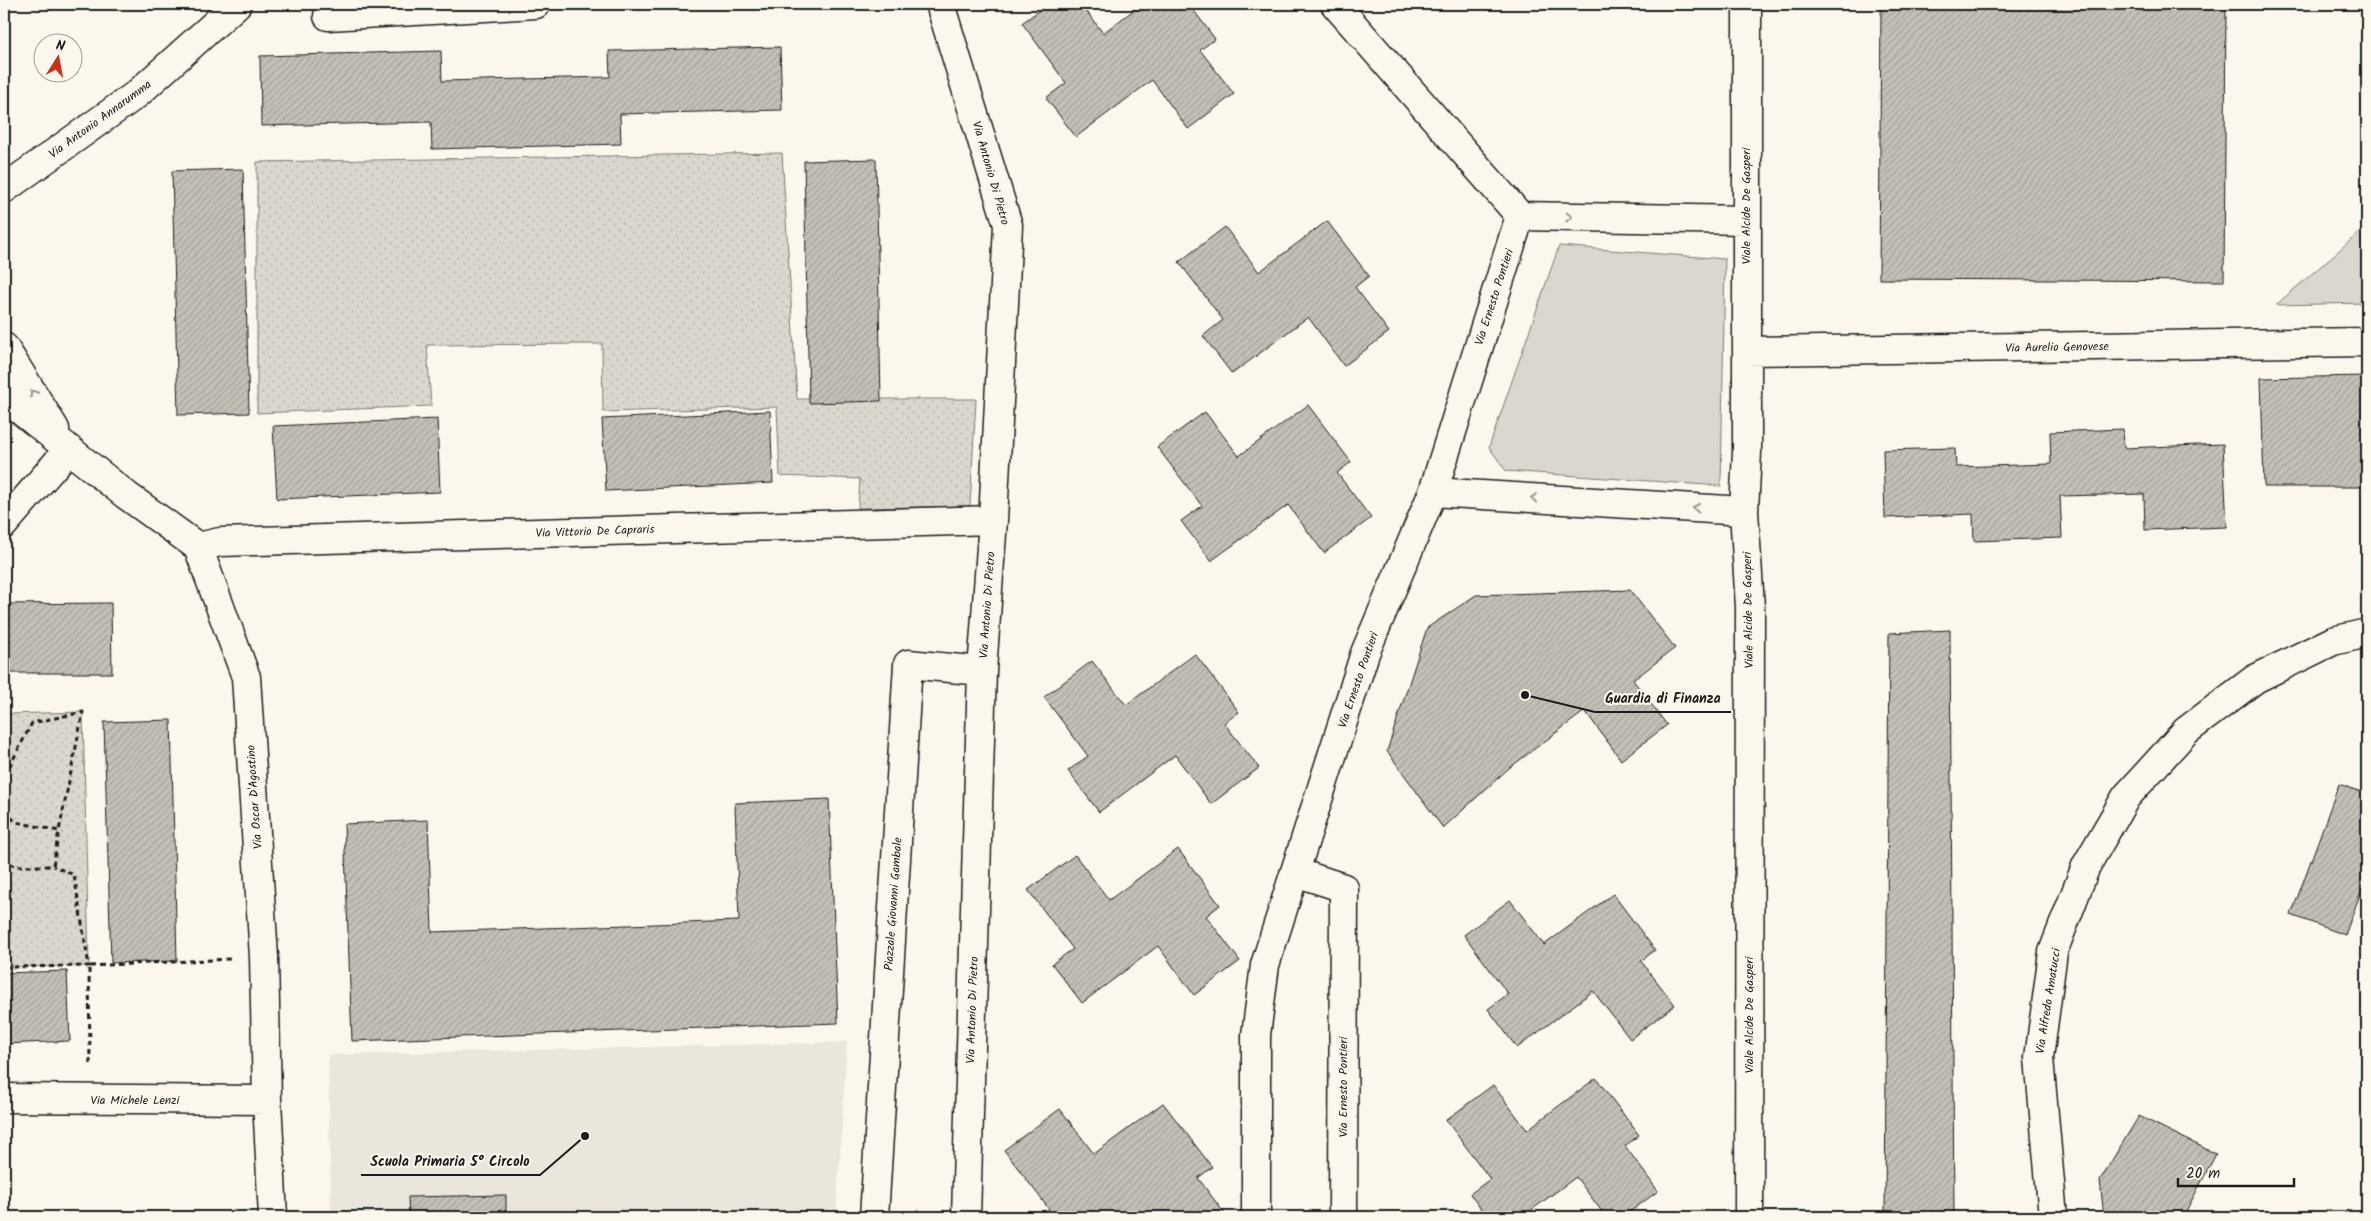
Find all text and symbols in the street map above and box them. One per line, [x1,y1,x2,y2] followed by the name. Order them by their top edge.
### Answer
[32,32,82,82] north arrow
[54,35,67,58] text: N
[45,75,156,163] street label: Via Antonio Annarumma
[967,119,1014,227] street label: Via Antonio Di Pietro
[1737,147,1756,264] street label: Viale Alcide De Gasperi
[1565,212,1573,222] one-way arrow
[1470,245,1519,348] street label: Via Ernesto Pontieri
[2005,337,2110,358] street label: Via Aurelio Genovese
[29,390,39,399] one-way arrow
[1529,493,1537,504] one-way arrow
[1692,503,1700,514] one-way arrow
[535,520,655,543] street label: Via Vittorio De Capraris
[1738,550,1759,668] street label: Viale Alcide De Gasperi
[974,551,1001,659] street label: Via Antonio Di Pietro
[1333,628,1384,731] street label: Via Ernesto Pontieri
[1595,683,1731,712] callout: Guardia di Finanza
[1605,688,1721,710] text: Guardia di Finanza
[241,744,268,850] street label: Via Oscar D'Agostino
[879,836,908,971] street label: Piazzale Giovanni Gambale
[2031,946,2066,1055] street label: Via Alfredo Amatucci
[961,956,984,1064] street label: Via Antonio Di Pietro
[1740,956,1759,1073] street label: Viale Alcide De Gasperi
[1334,1036,1353,1137] street label: Via Ernesto Pontieri
[91,1091,181,1110] street label: Via Michele Lenzi
[361,1146,540,1175] callout: Scuola Primaria 5° Circolo
[370,1151,530,1173] text: Scuola Primaria 5° Circolo
[2178,1156,2295,1188] scale bar
[2186,1162,2220,1186] text: 20 m

